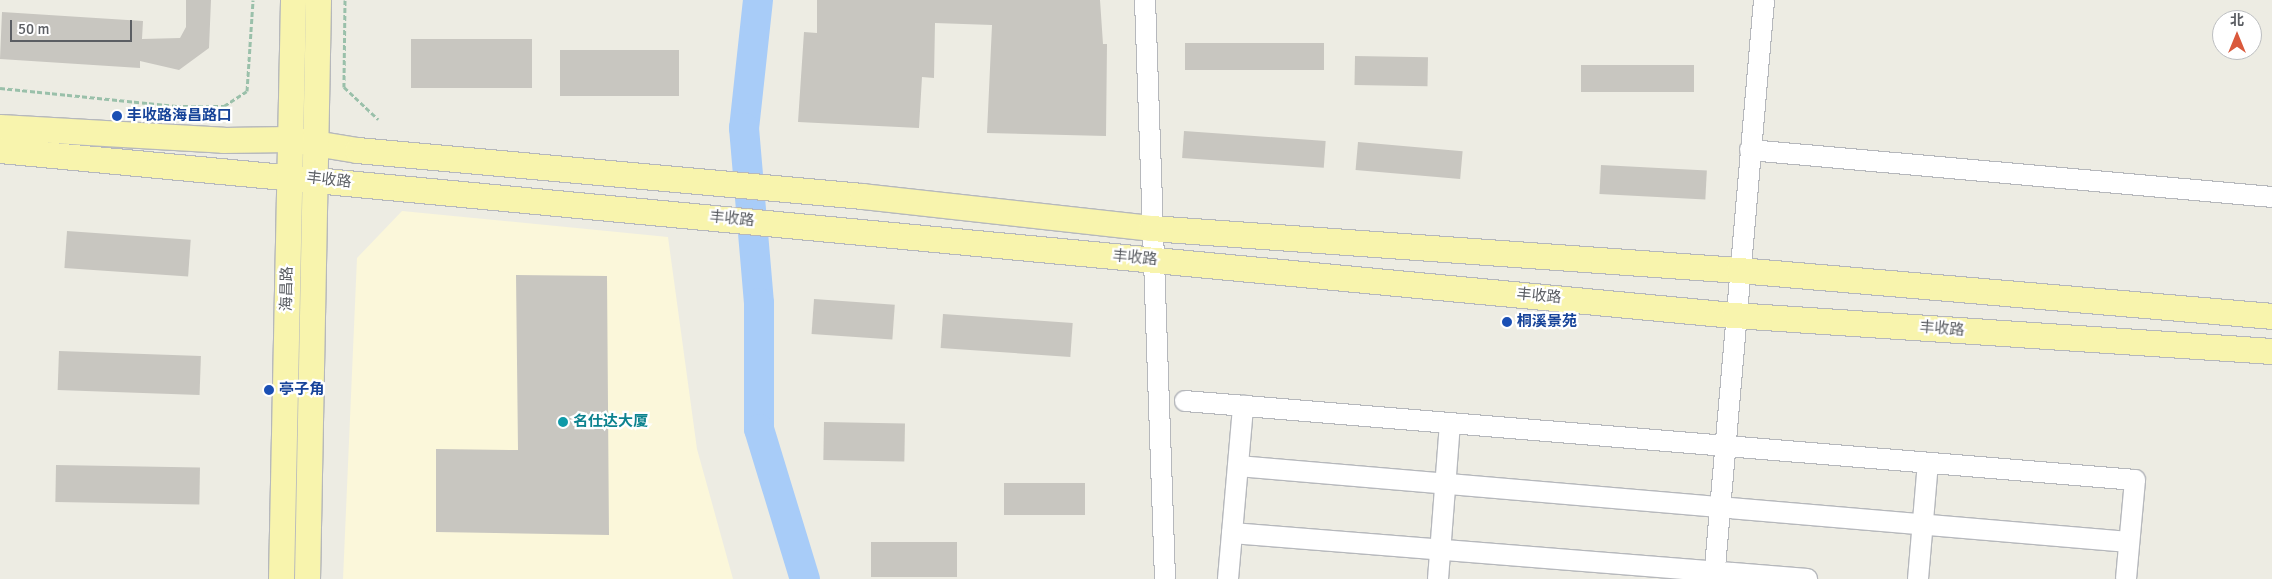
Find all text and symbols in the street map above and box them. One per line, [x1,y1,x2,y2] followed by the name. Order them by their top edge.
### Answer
[12,10,135,42] scale bar
[2212,10,2262,60] north arrow
[2230,12,2244,29] text: 北
[18,20,49,38] text: 50 m
[127,107,232,125] place label: 丰收路海昌路口
[111,110,123,122] marker: 丰收路海昌路口
[306,169,352,191] street label: 丰收路
[709,208,755,230] street label: 丰收路
[1112,247,1158,269] street label: 丰收路
[278,266,296,312] street label: 海昌路
[1516,285,1562,307] street label: 丰收路
[1517,313,1577,331] place label: 桐溪景苑
[1501,316,1513,328] marker: 桐溪景苑
[1919,318,1965,340] street label: 丰收路
[279,381,324,399] place label: 亭子角
[263,384,275,396] marker: 亭子角
[573,413,648,431] place label: 名仕达大厦
[557,416,569,428] marker: 名仕达大厦

